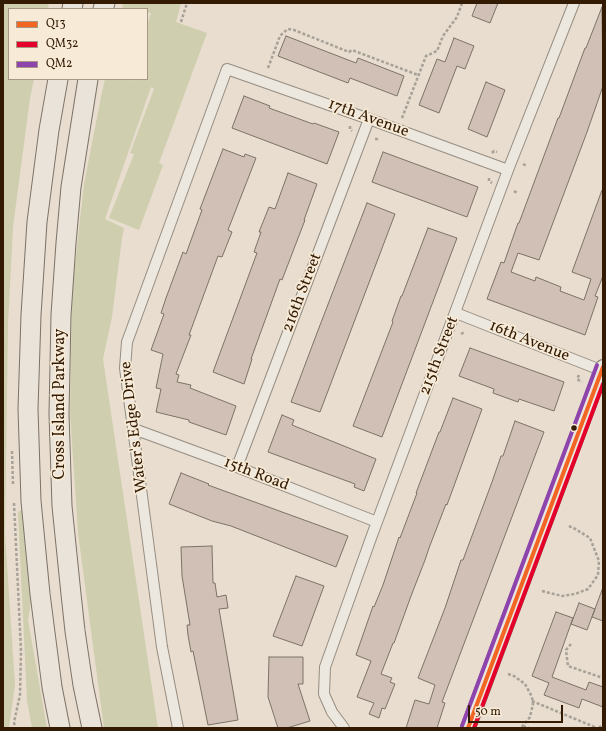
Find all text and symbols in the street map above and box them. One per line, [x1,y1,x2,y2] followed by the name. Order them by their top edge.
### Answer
[8,8,148,80] legend
[46,16,66,32] text: Q13
[46,36,79,52] text: QM32
[46,56,72,72] text: QM2
[325,96,411,142] street label: 17th Avenue
[279,251,327,335] street label: 216th Street
[416,314,464,398] street label: 215th Street
[486,317,572,367] street label: 16th Avenue
[51,329,71,479] street label: Cross Island Parkway
[117,360,153,494] street label: Water's Edge Drive
[569,423,579,433] unlabelled marker
[221,454,291,496] street label: 15th Road
[470,697,565,723] scale bar
[475,704,501,720] text: 50 m

